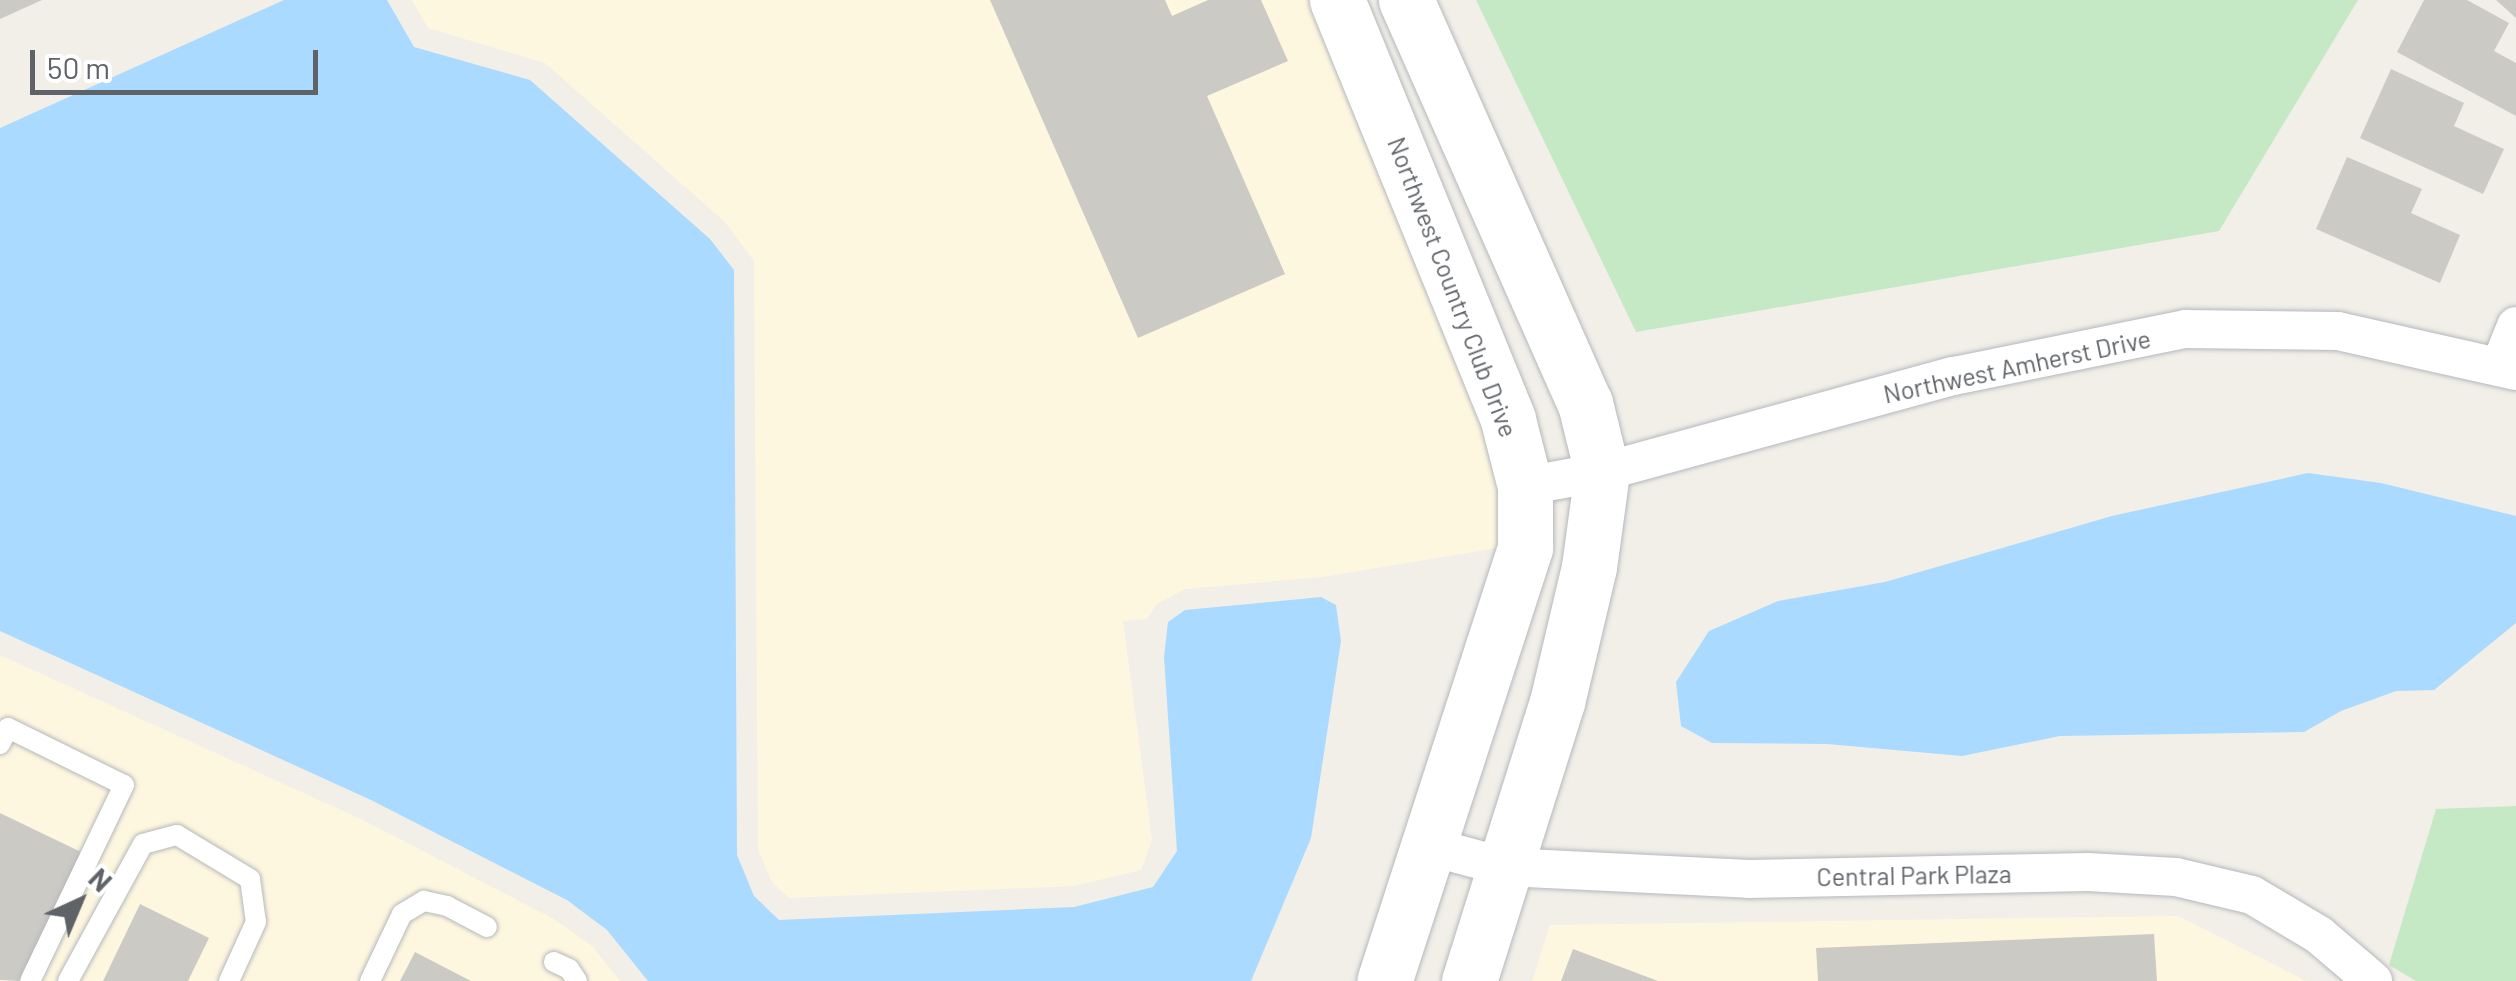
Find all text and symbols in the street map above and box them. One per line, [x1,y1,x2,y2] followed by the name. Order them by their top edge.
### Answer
[35,30,322,92] scale bar
[47,49,110,85] text: 50 m
[1382,133,1524,441] street label: Northwest Country Club Drive
[1881,323,2153,409] street label: Northwest Amherst Drive
[30,851,130,951] north arrow
[1816,858,2012,892] street label: Central Park Plaza
[82,861,119,898] text: N

